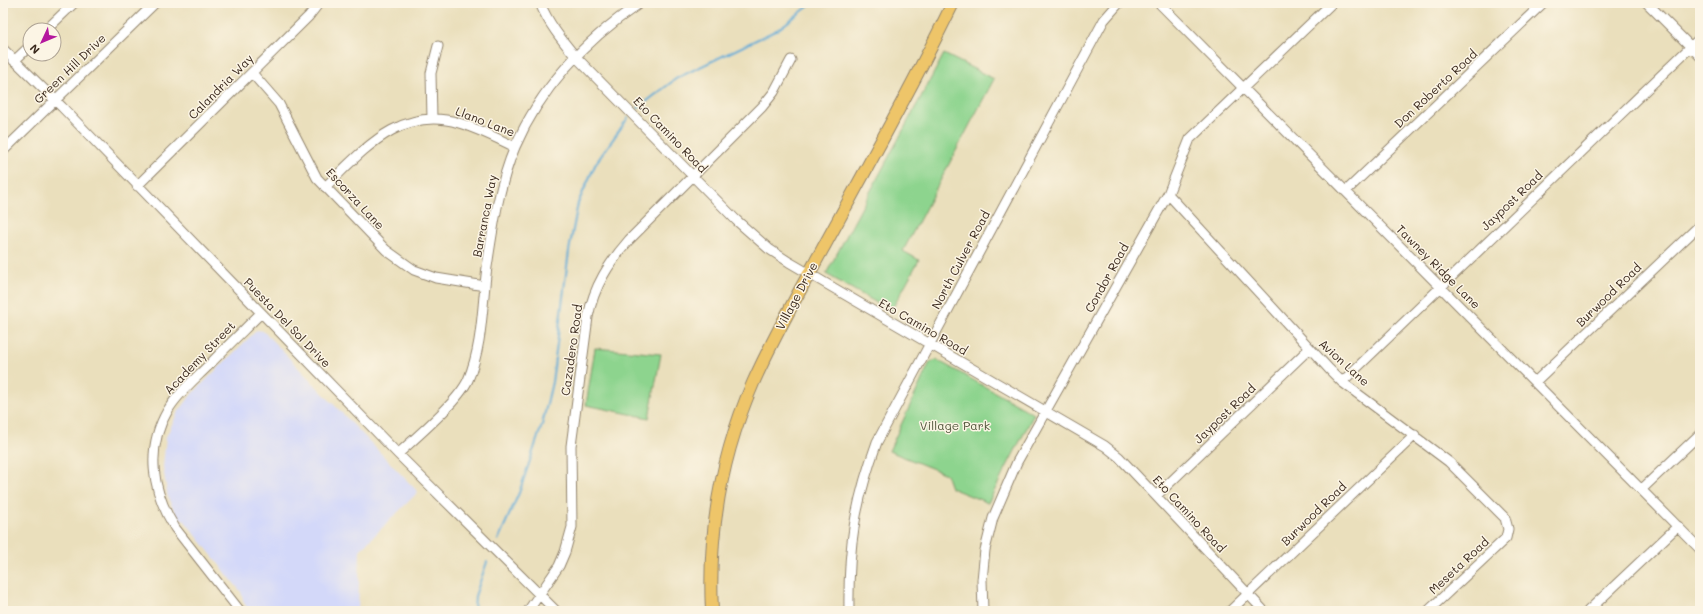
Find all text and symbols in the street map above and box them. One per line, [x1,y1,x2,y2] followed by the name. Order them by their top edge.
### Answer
[22,22,62,62] north arrow
[30,30,109,107] street label: Green Hill Drive
[26,41,43,58] text: N
[1390,45,1481,131] street label: Don Roberto Road
[184,50,256,122] street label: Calandria Way
[630,93,711,176] street label: Eto Camino Road
[453,102,517,140] street label: Llano Lane
[323,164,388,233] street label: Escorza Lane
[1477,167,1546,234] street label: Jaypost Road
[468,173,500,258] street label: Barranca Way
[927,207,993,312] street label: North Culver Road
[1393,221,1484,312] street label: Tawney Ridge Lane
[1081,240,1132,315] street label: Condor Road
[771,259,821,332] street label: Village Drive
[1572,259,1645,330] street label: Burwood Road
[241,274,335,371] street label: Puesta Del Sol Drive
[876,294,971,358] street label: Eto Camino Road
[557,303,585,397] street label: Cazadero Road
[160,317,238,397] street label: Academy Street
[1316,335,1373,389] street label: Avion Lane
[1190,380,1259,447] street label: Jaypost Road
[920,417,990,433] park label: Village Park
[1150,471,1230,556] street label: Eto Camino Road
[1277,478,1350,549] street label: Burwood Road
[1425,533,1492,597] street label: Meseta Road

